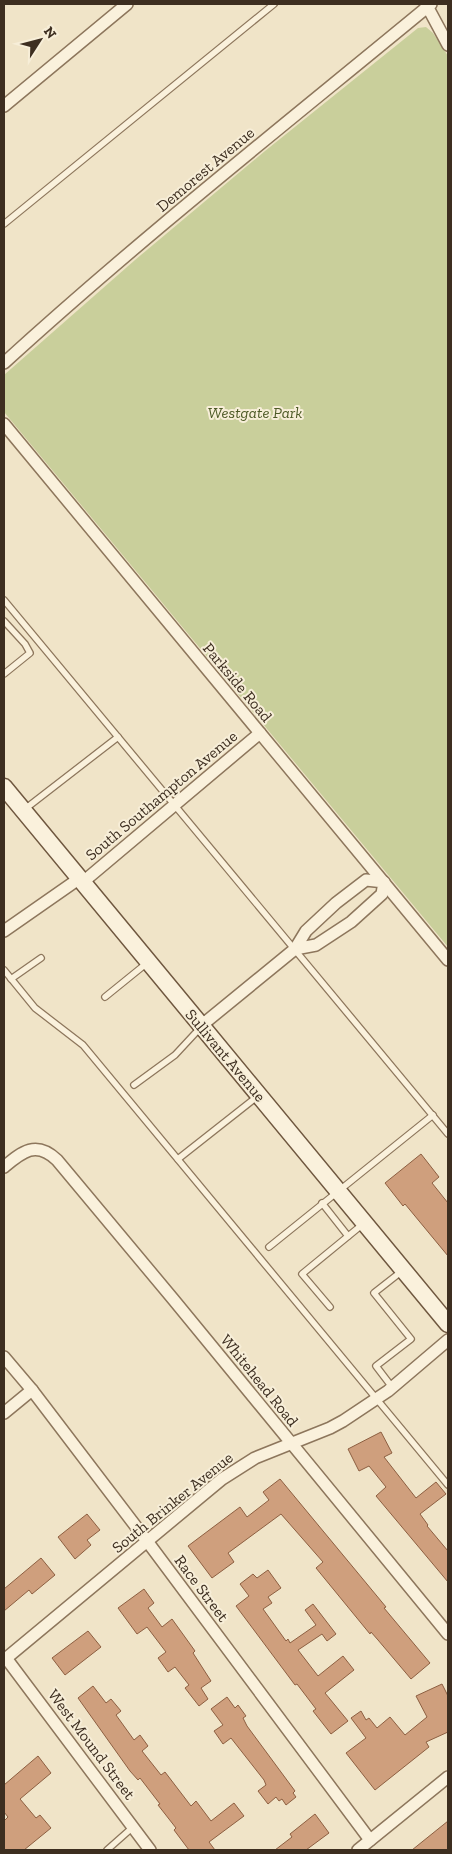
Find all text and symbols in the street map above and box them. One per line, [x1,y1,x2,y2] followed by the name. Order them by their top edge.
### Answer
[15,15,65,65] north arrow
[40,23,60,42] text: N
[153,123,258,216] street label: Demorest Avenue
[208,403,302,422] park label: Westgate Park
[199,639,276,726] street label: Parkside Road
[82,726,241,864] street label: South Southampton Avenue
[181,1005,270,1106] street label: Sullivant Avenue
[217,1330,303,1430] street label: Whitehead Road
[108,1448,237,1557] street label: South Brinker Avenue
[170,1551,233,1625] street label: Race Street
[44,1685,139,1803] street label: West Mound Street

